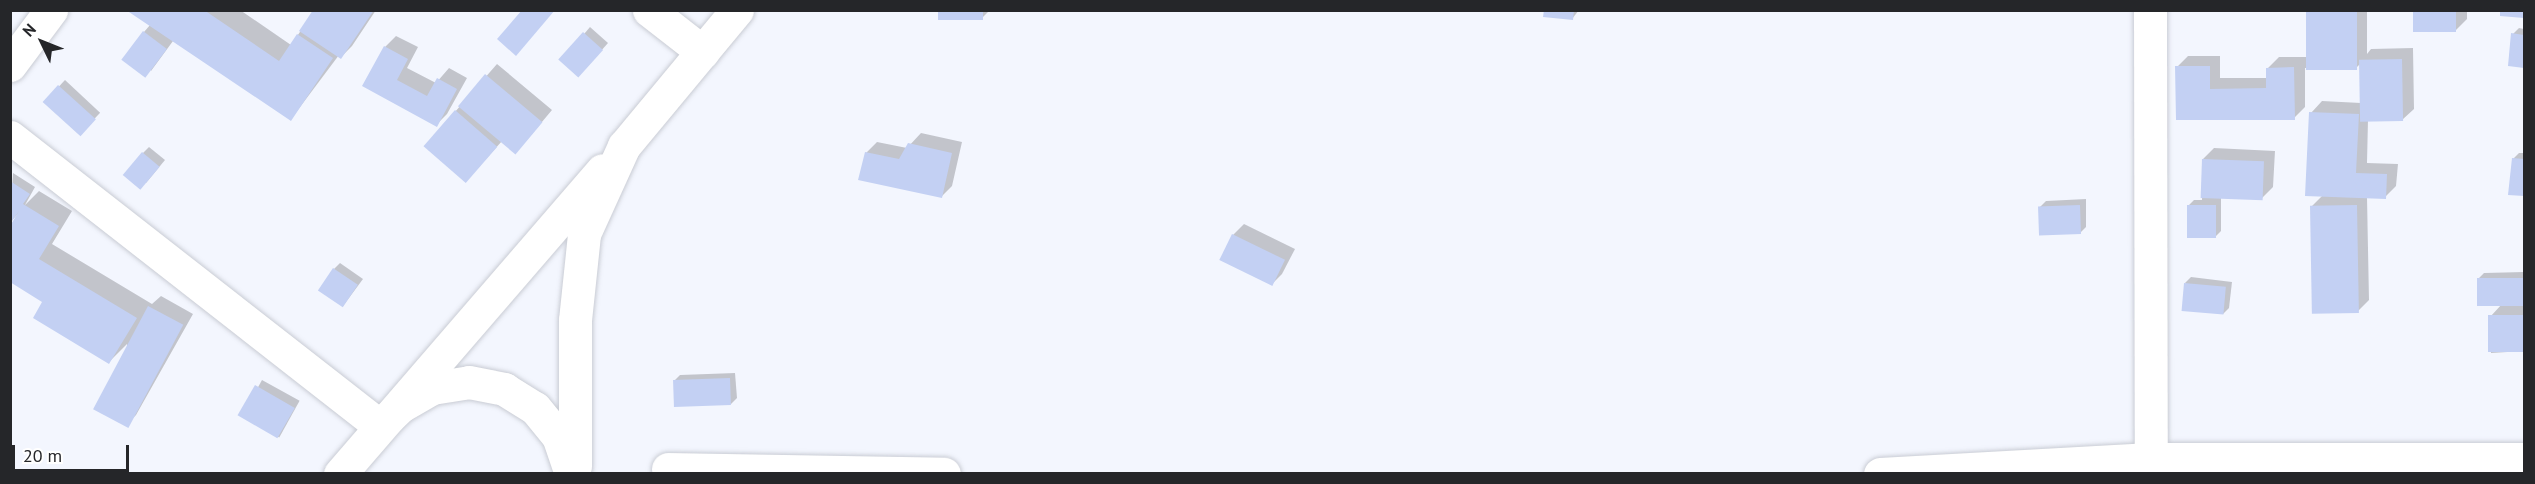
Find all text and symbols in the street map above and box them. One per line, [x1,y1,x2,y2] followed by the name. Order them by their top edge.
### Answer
[12,12,72,72] north arrow
[18,19,40,40] text: N
[15,433,132,471] scale bar
[23,444,62,467] text: 20 m

